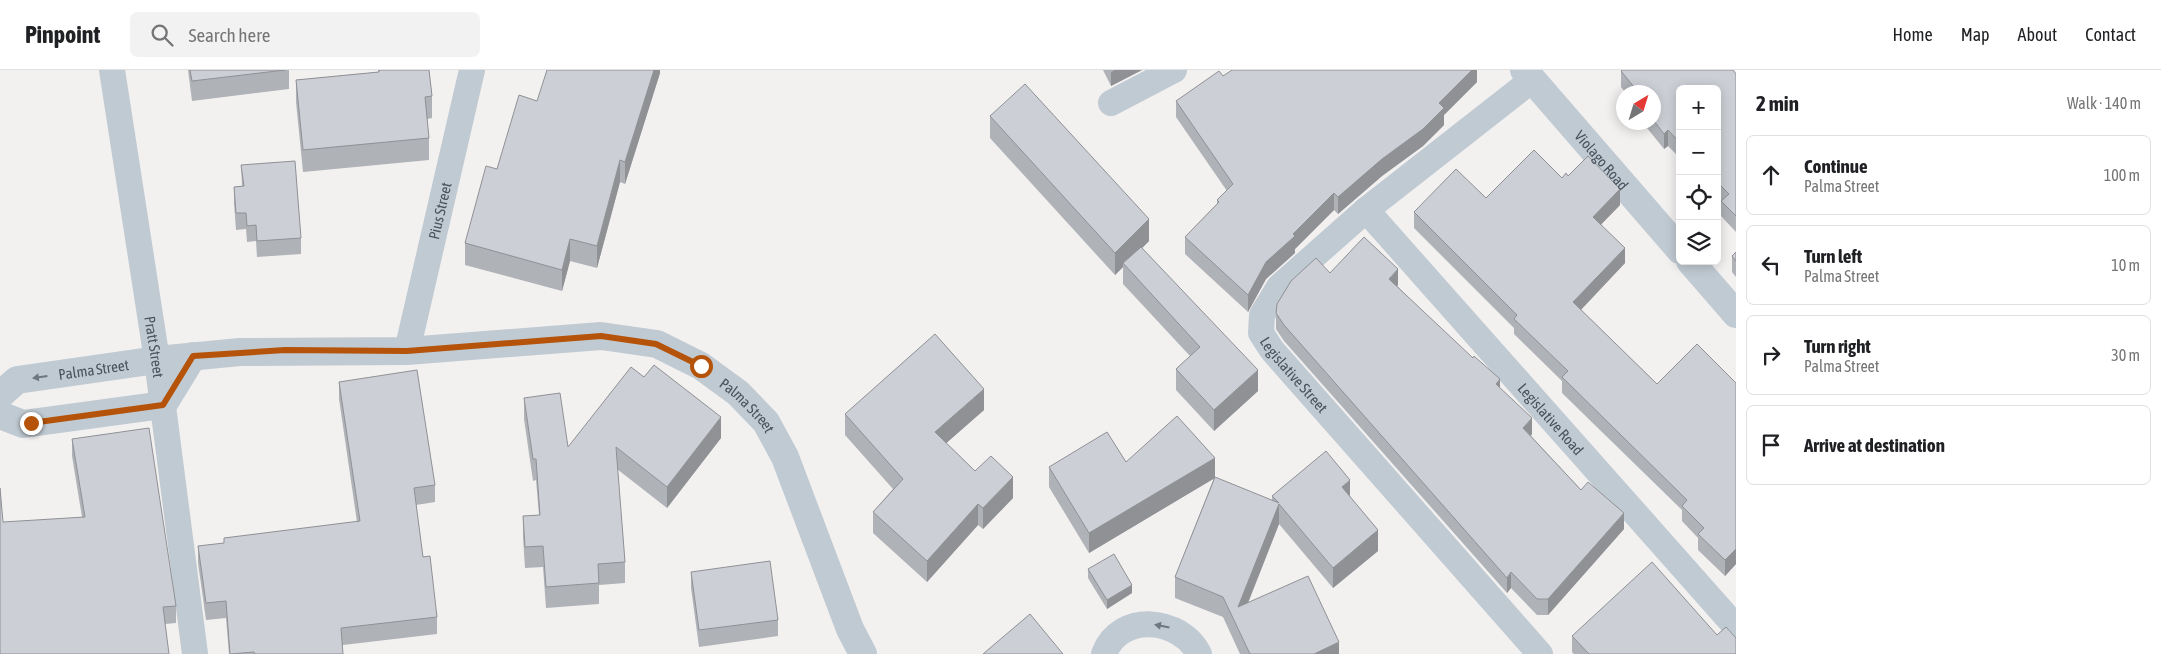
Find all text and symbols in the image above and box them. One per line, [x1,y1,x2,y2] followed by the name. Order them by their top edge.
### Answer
[130,12,480,57] search box
[25,21,100,48] text: Pinpoint
[148,21,176,49] icon: search
[188,24,270,46] text: Search here
[1893,24,1933,45] text: Home
[1961,24,1990,45] text: Map
[2018,24,2057,45] text: About
[2085,24,2136,45] text: Contact
[1616,85,1661,130] north arrow
[1676,85,1721,265] map controls
[1676,85,1721,130] button: +
[1756,91,1799,115] text: 2 min
[2067,94,2141,112] text: Walk · 140 m
[1572,127,1632,193] street label: Violago Road
[1676,130,1721,175] button: −
[1804,155,1868,177] text: Continue
[1757,161,1785,189] icon: ahead
[2104,166,2140,184] text: 100 m
[1676,175,1721,220] button: locate
[1804,177,1879,195] text: Palma Street
[425,180,454,241] street label: Pius Street
[1676,220,1721,265] button: layers
[1804,245,1862,267] text: Turn left
[1757,251,1785,279] icon: left
[2111,256,2140,274] text: 10 m
[1804,267,1879,285] text: Palma Street
[142,315,168,379] street label: Pratt Street
[1257,333,1331,416] street label: Legislative Street
[1804,335,1871,357] text: Turn right
[1757,341,1785,369] icon: right
[2111,346,2140,364] text: 30 m
[690,355,713,378] route start
[57,356,130,382] street label: Palma Street
[1804,357,1879,375] text: Palma Street
[31,374,47,382] one-way arrow
[717,374,778,435] street label: Palma Street
[1515,379,1587,458] street label: Legislative Road
[20,412,43,435] route end
[1757,431,1785,459] icon: arrive
[1804,434,1945,456] text: Arrive at destination
[1155,622,1170,630] one-way arrow

